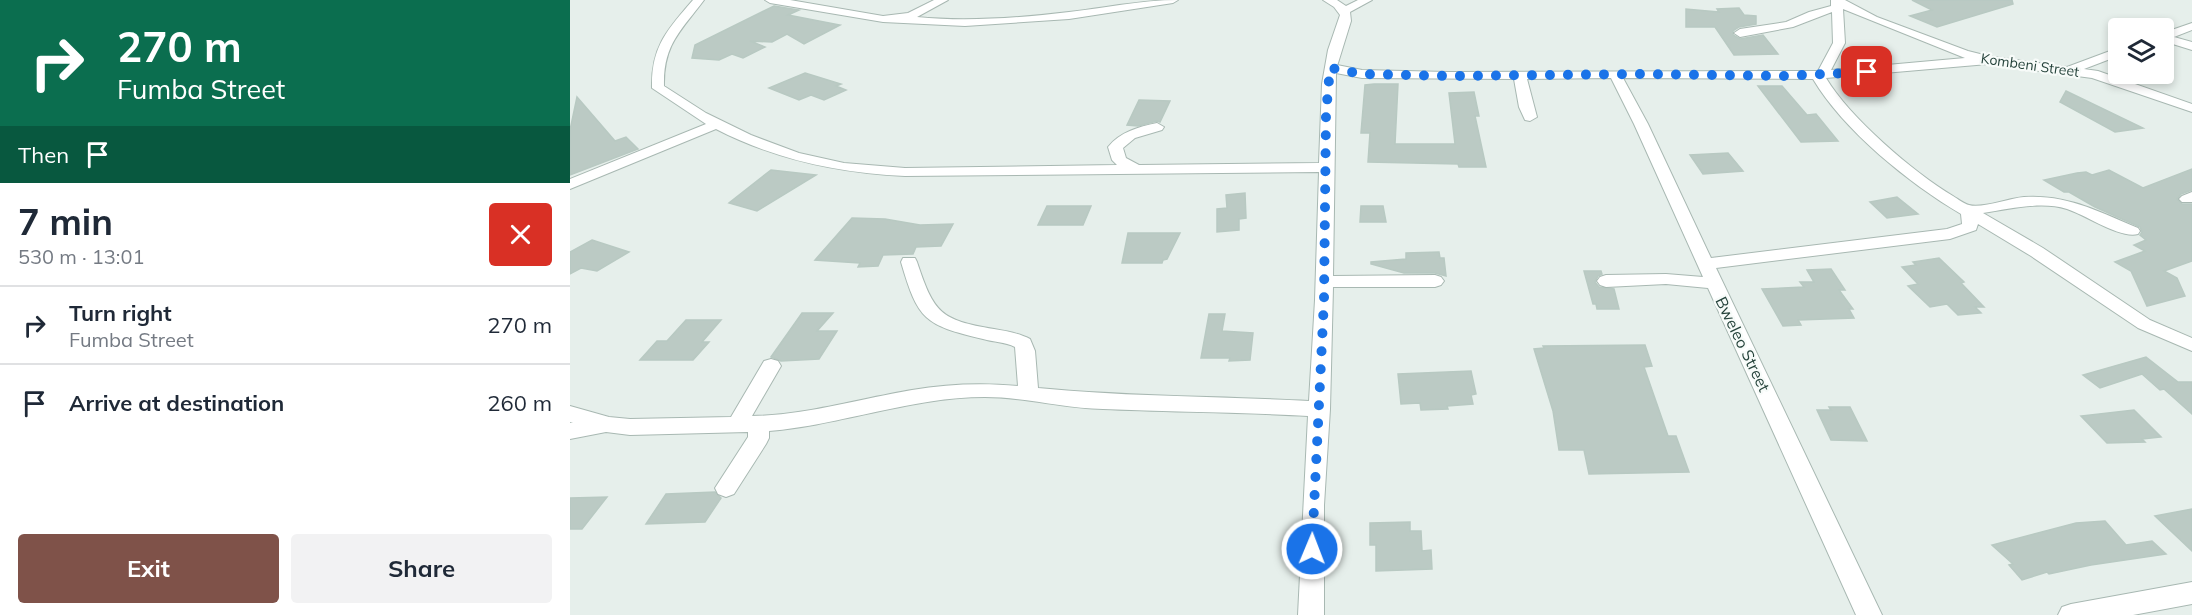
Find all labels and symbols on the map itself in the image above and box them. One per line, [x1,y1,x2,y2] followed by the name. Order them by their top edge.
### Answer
[1841,46,1892,97] pin
[1980,49,2080,81] street label: Kombeni Street
[1711,293,1775,395] street label: Bweleo Street
[1280,517,1344,581] position arrow

